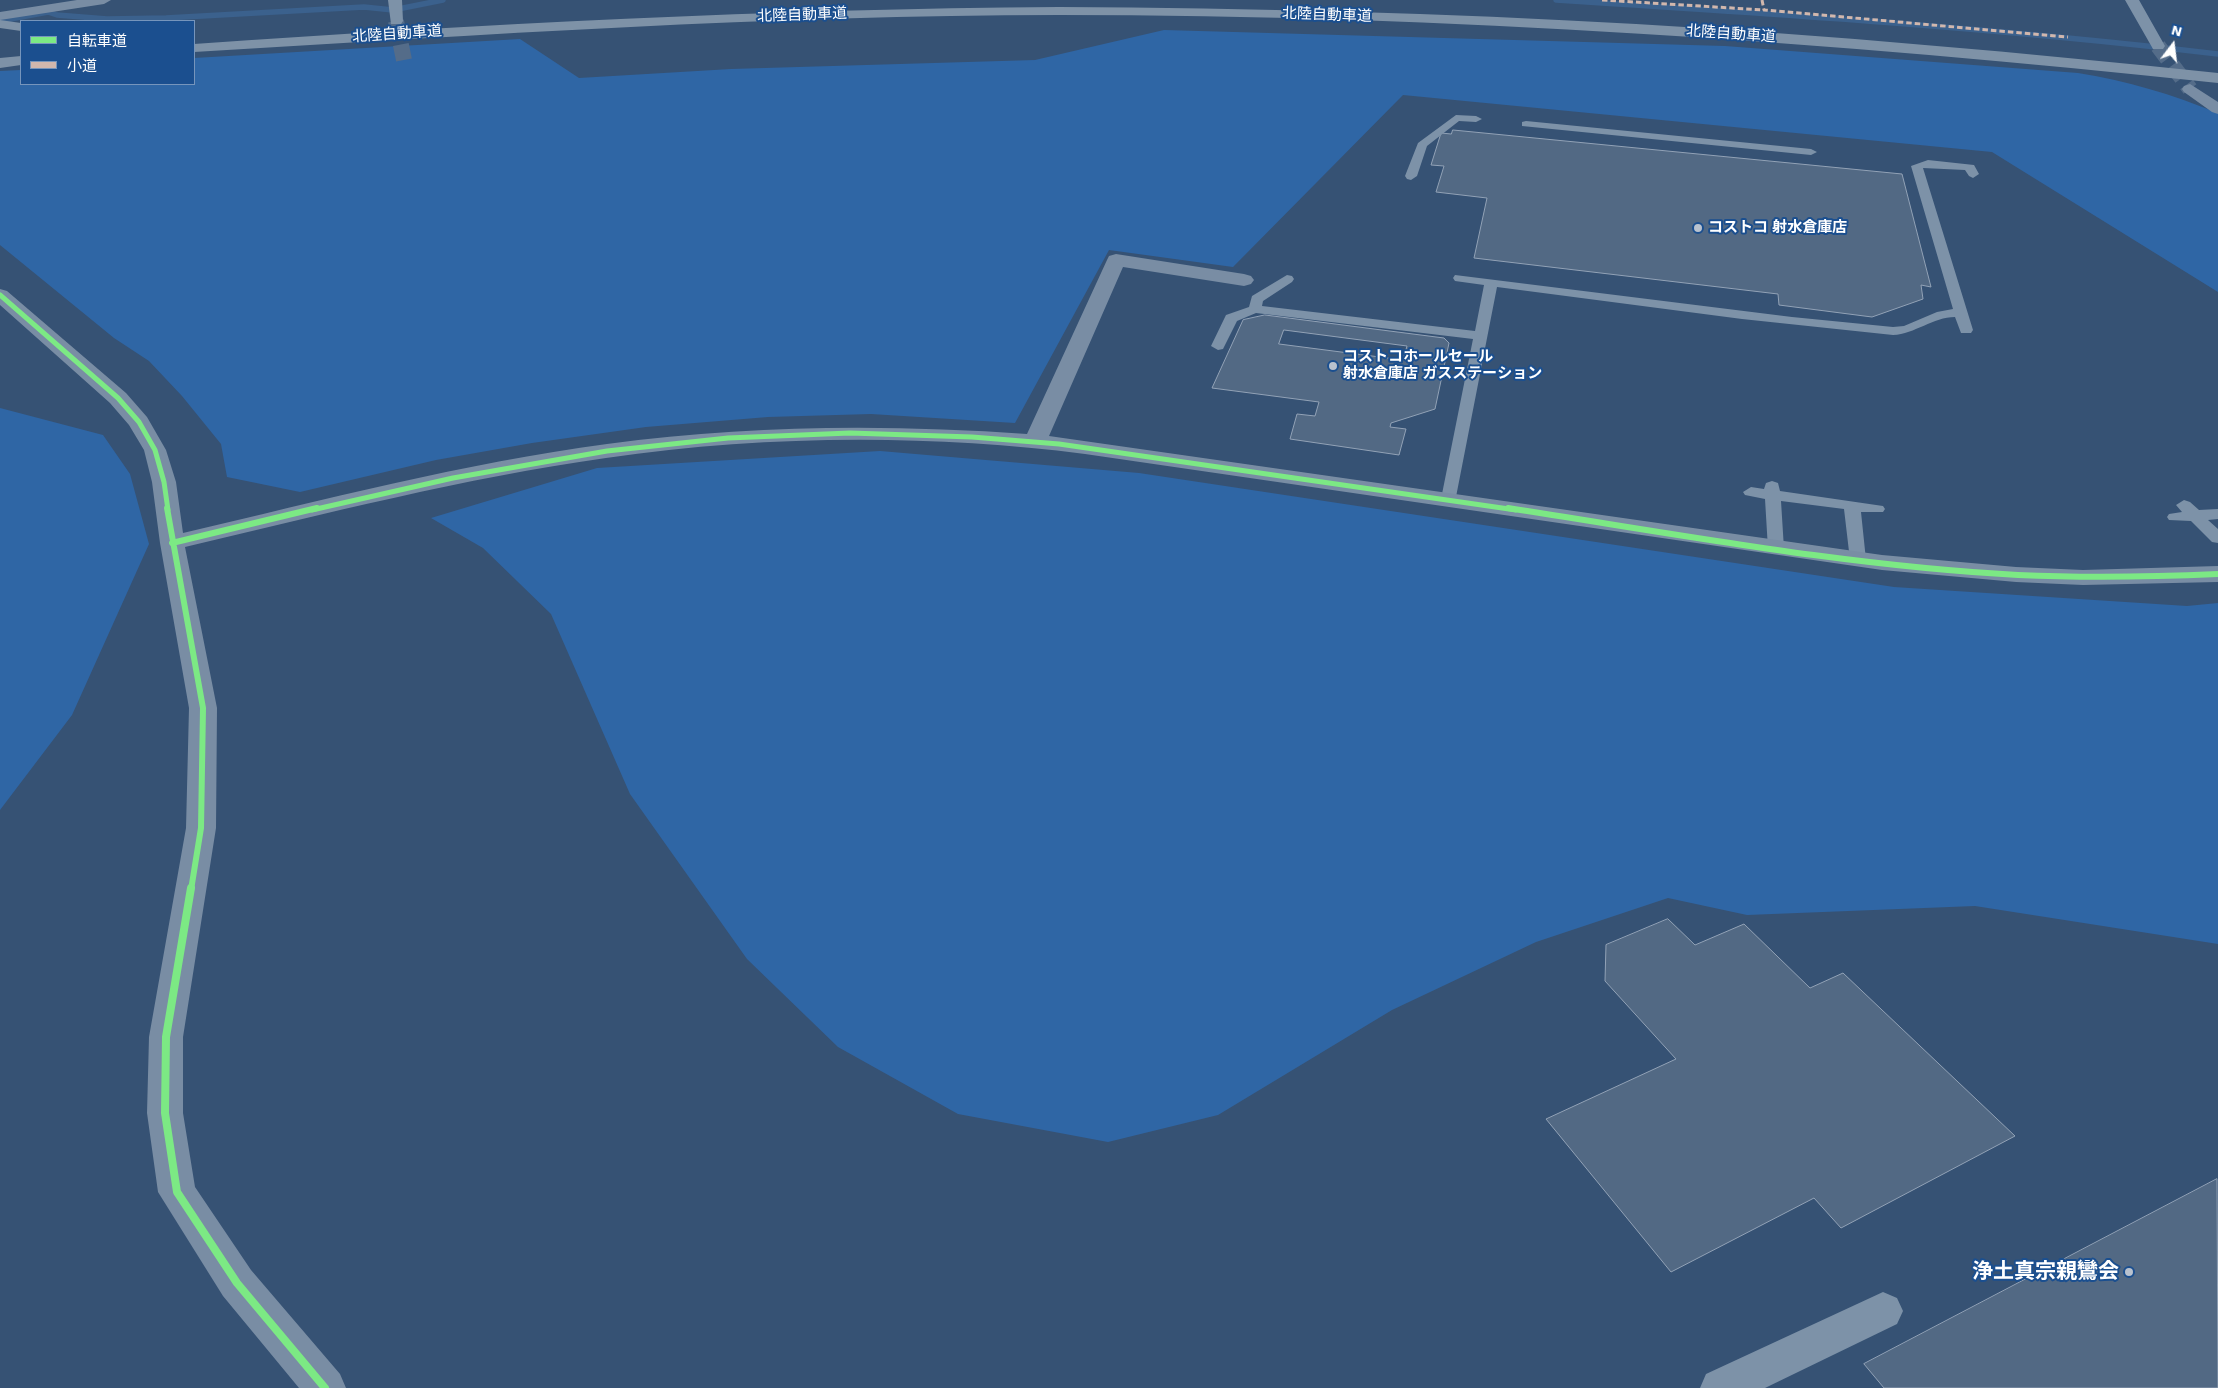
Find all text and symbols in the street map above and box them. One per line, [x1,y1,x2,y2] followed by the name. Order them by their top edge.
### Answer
[757,4,847,26] street label: 北陸自動車道
[1282,4,1372,26] street label: 北陸自動車道
[20,20,195,85] legend
[2148,20,2198,70] north arrow
[2170,21,2184,40] text: N
[351,22,443,46] street label: 北陸自動車道
[1685,22,1777,46] street label: 北陸自動車道
[67,32,127,50] text: 自転車道
[67,57,97,75] text: 小道
[1708,219,1847,237] place label: コストコ 射水倉庫店
[1692,222,1704,234] marker: コストコ 射水倉庫店
[1343,348,1542,383] place label: コストコホールセール 射水倉庫店 ガスステーション
[1327,360,1339,372] marker: コストコホールセール 射水倉庫店 ガスステーション
[1972,1259,2119,1285] place label: 浄土真宗親鸞会
[2123,1266,2135,1278] marker: 浄土真宗親鸞会

